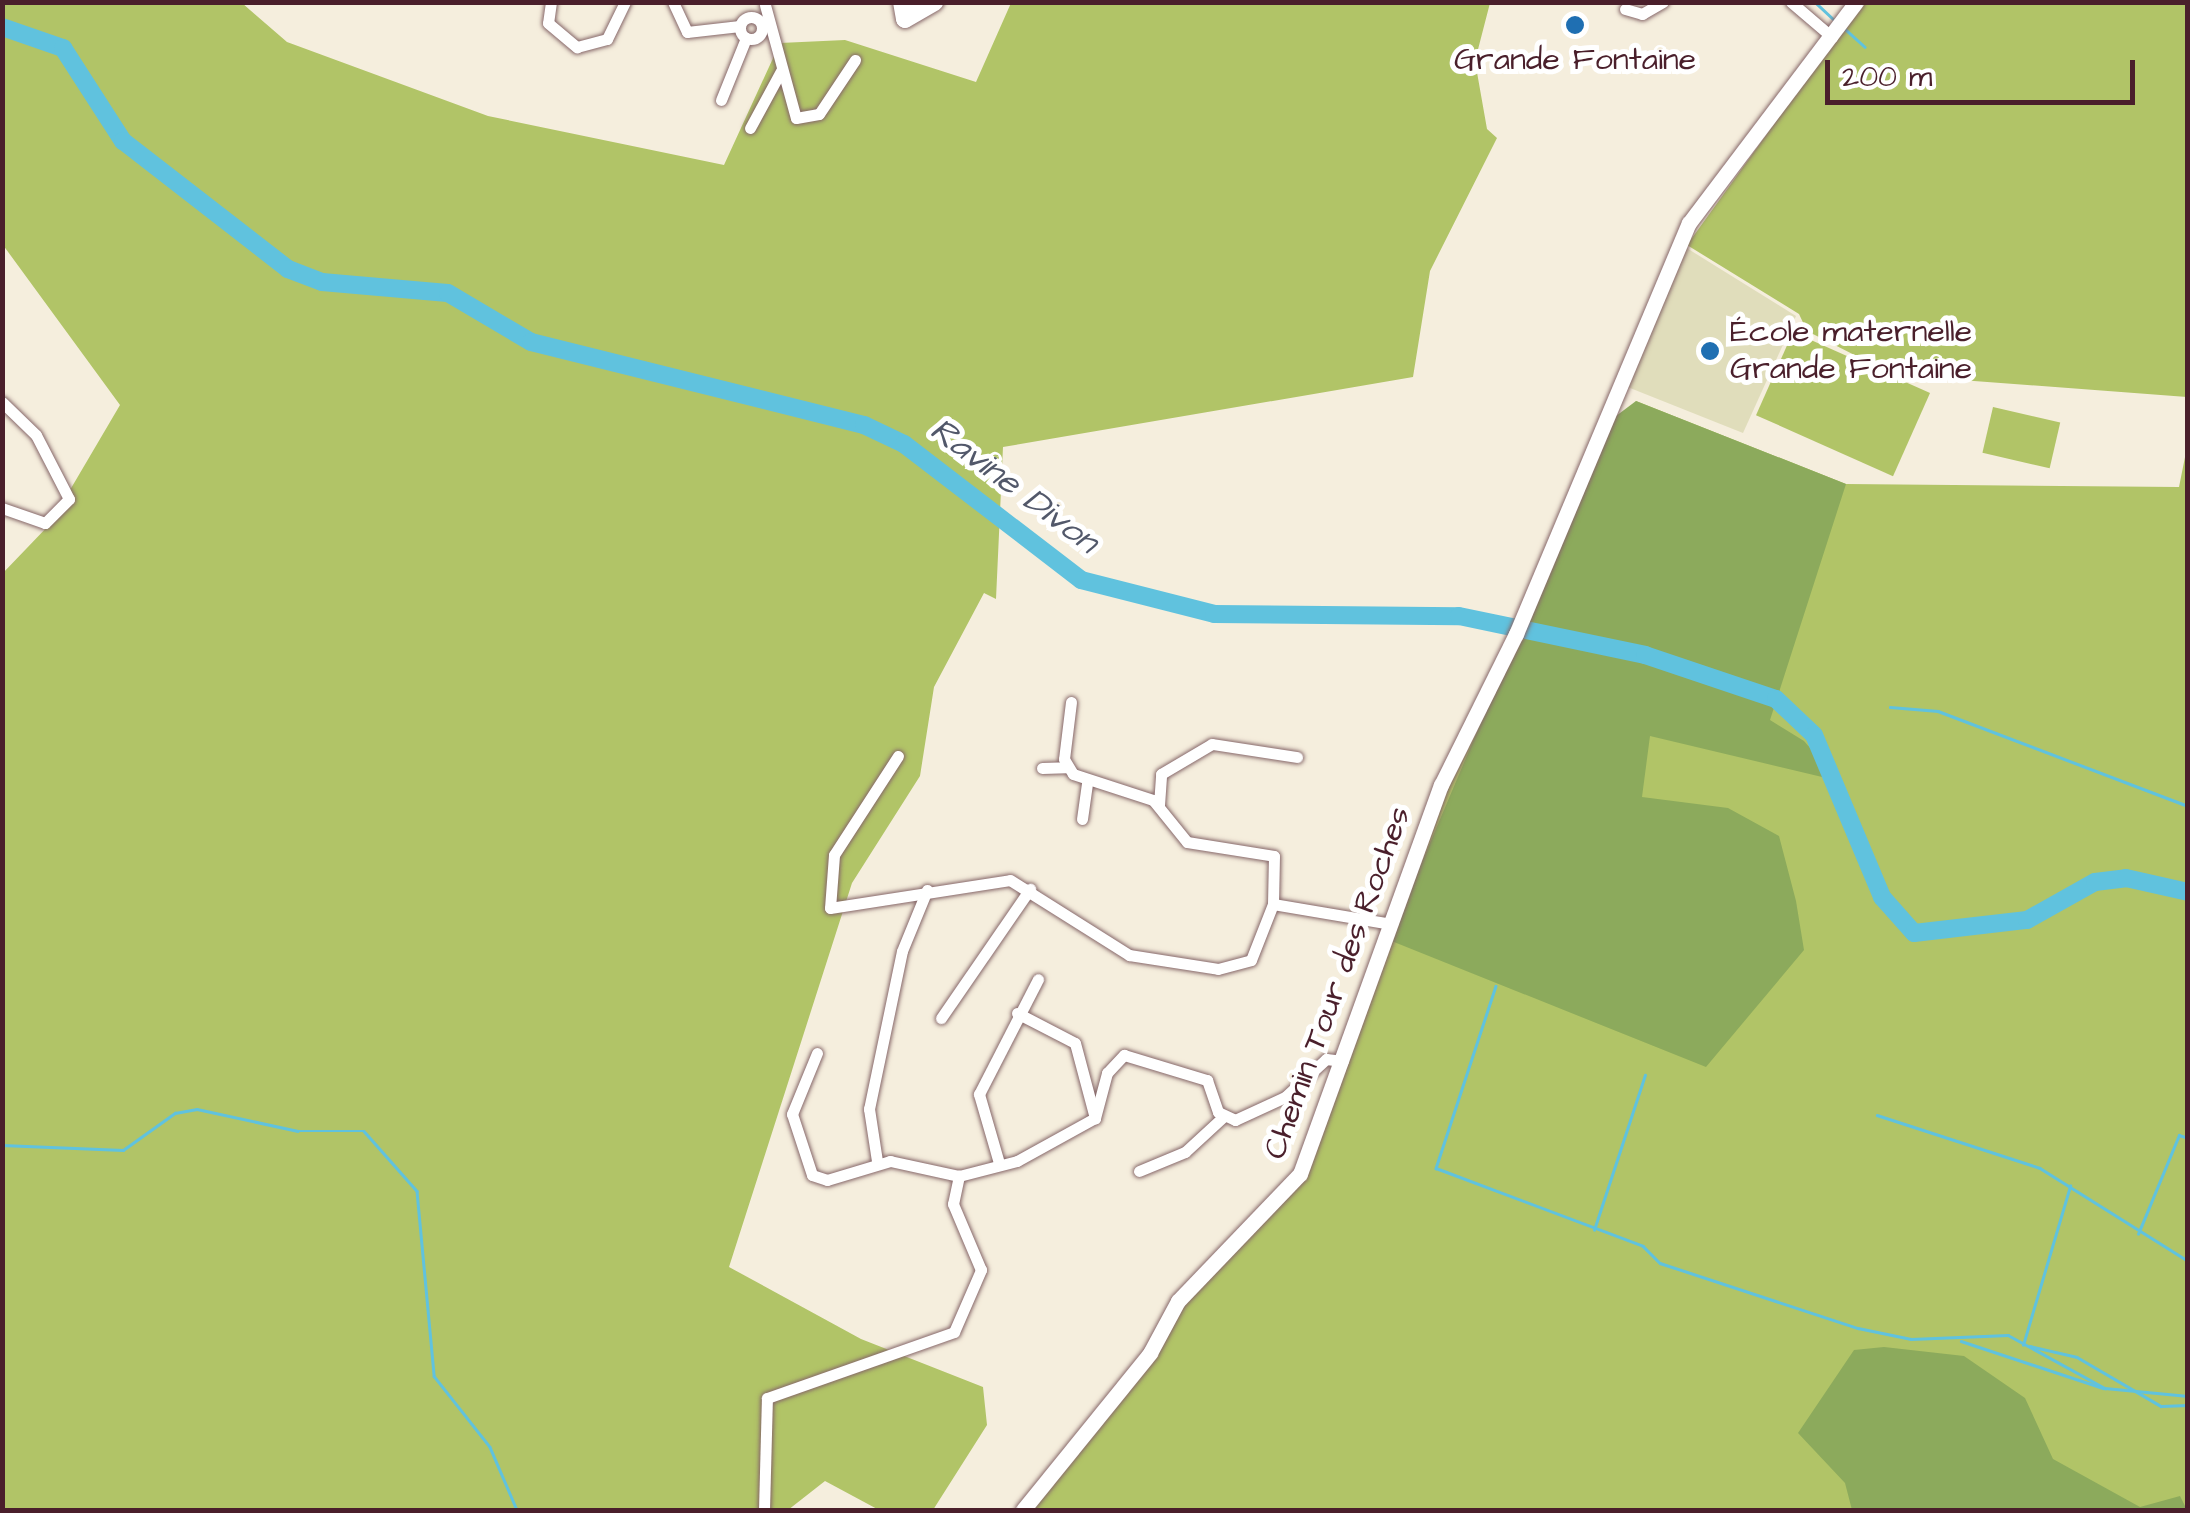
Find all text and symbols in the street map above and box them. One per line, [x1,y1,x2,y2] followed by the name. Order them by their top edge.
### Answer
[1564,14,1586,36] marker: Grande Fontaine
[1830,40,2140,102] scale bar
[1454,41,1696,79] place label: Grande Fontaine
[1842,56,1932,98] text: 200 m
[1730,314,1972,389] place label: École maternelle Grande Fontaine
[1699,340,1721,362] marker: École maternelle Grande Fontaine
[922,409,1106,563] water label: Ravine Divon
[1256,802,1420,1164] street label: Chemin Tour des Roches

